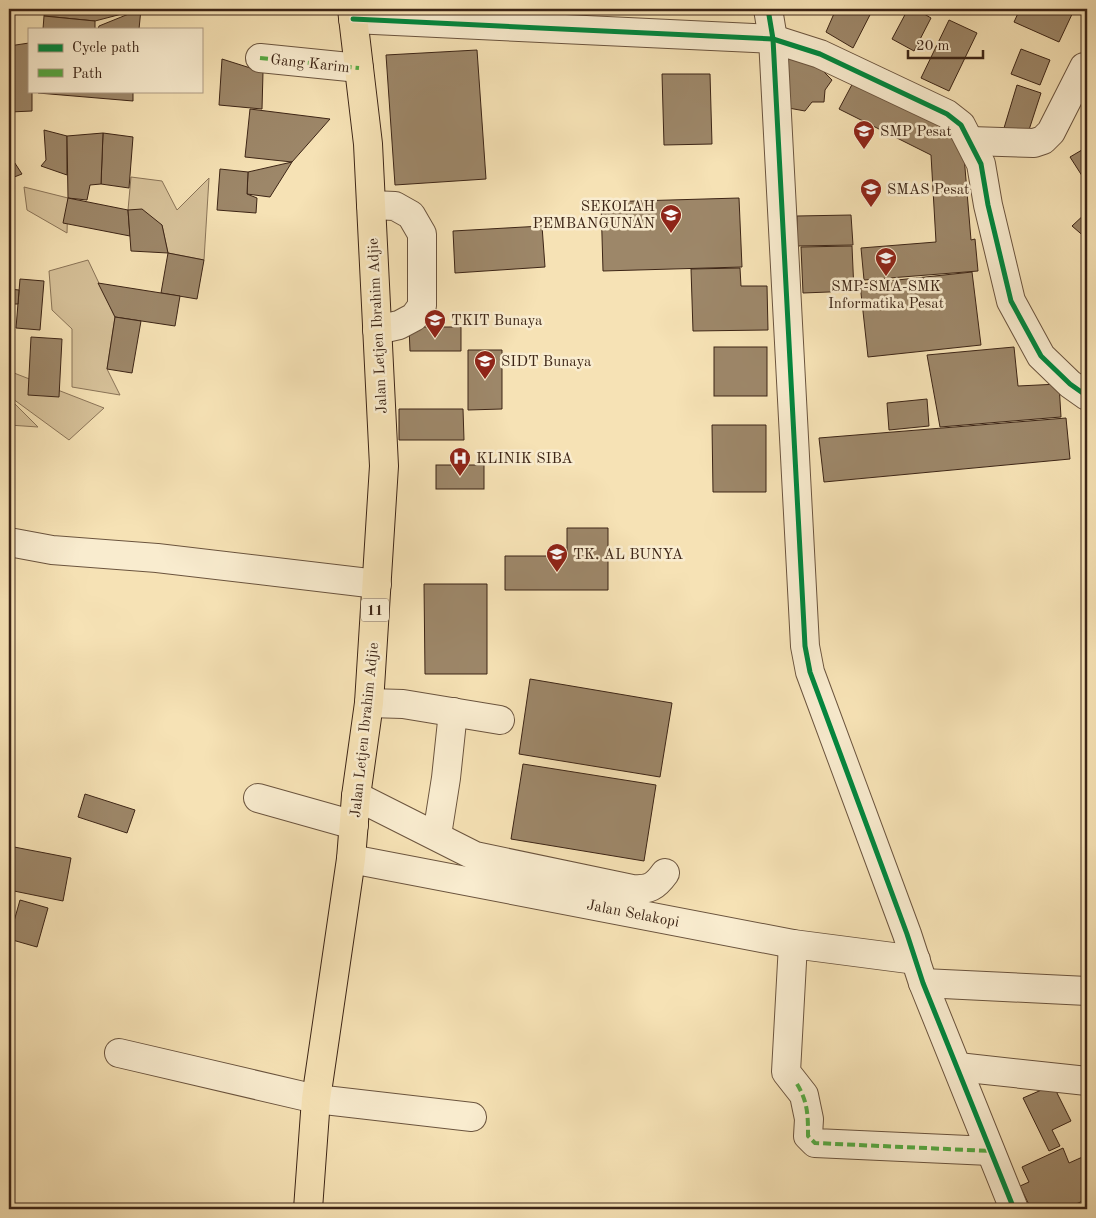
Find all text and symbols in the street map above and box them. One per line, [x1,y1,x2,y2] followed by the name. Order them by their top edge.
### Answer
[28,28,202,92] legend
[908,28,984,60] scale bar
[916,39,950,54] text: 20 m
[72,41,140,56] text: Cycle path
[270,53,350,76] street label: Gang Karim
[72,67,102,82] text: Path
[852,119,876,150] school or university icon: SMP Pesat
[880,125,952,140] place label: SMP Pesat
[859,177,883,208] school or university icon: SMAS Pesat
[887,183,969,198] place label: SMAS Pesat
[533,200,655,232] place label: SEKOLAH PEMBANGUNAN
[659,203,683,234] school or university icon: SEKOLAH PEMBANGUNAN
[366,238,391,414] street label: Jalan Letjen Ibrahim Adjie
[874,246,898,277] school or university icon: SMP-SMA-SMK Informatika Pesat
[828,280,944,312] place label: SMP-SMA-SMK Informatika Pesat
[423,308,447,339] school or university icon: TKIT Bunaya
[451,314,543,329] place label: TKIT Bunaya
[473,349,497,380] school or university icon: SIDT Bunaya
[501,355,592,370] place label: SIDT Bunaya
[448,446,472,477] hospital icon: KLINIK SIBA
[476,452,573,467] place label: KLINIK SIBA
[545,542,569,573] school or university icon: TK. AL BUNYA
[573,548,684,563] place label: TK. AL BUNYA
[361,598,389,622] road number: 11
[349,642,382,818] street label: Jalan Letjen Ibrahim Adjie
[585,898,680,931] street label: Jalan Selakopi

